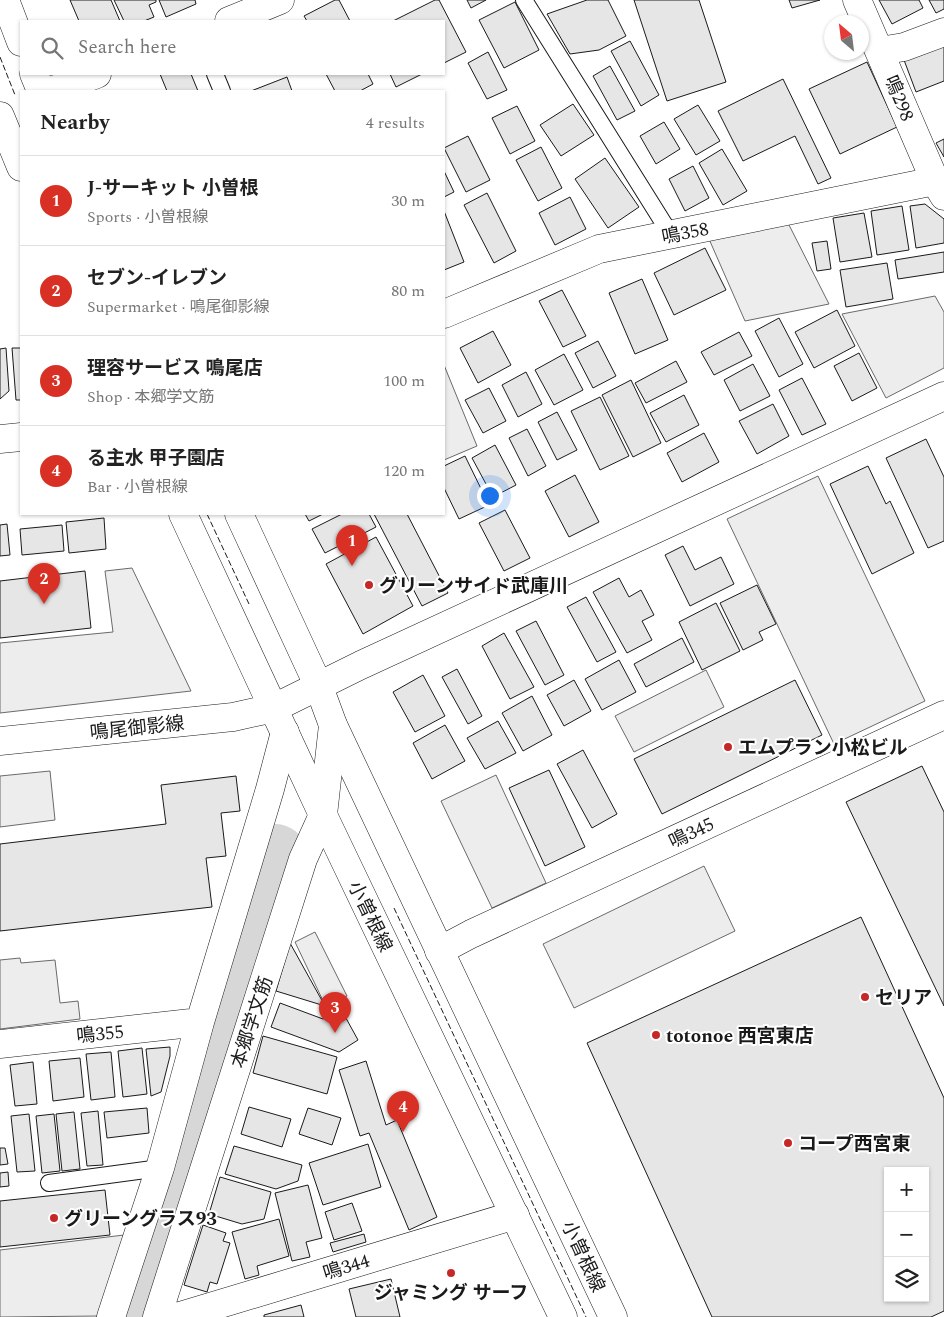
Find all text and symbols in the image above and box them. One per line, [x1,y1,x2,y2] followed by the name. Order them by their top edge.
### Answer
[824,15,869,60] north arrow
[20,20,445,75] search box
[78,33,177,62] text: Search here
[38,34,66,62] icon: search
[876,71,921,126] street label: 鳴298
[40,107,110,139] text: Nearby
[366,111,425,135] text: 4 results
[87,174,259,203] text: J-サーキット 小曽根
[52,189,60,213] text: 1
[391,189,425,213] text: 30 m
[87,205,208,229] text: Sports · 小曽根線
[659,215,711,252] street label: 鳴358
[87,264,227,293] text: セブン-イレブン
[52,279,60,303] text: 2
[391,279,425,303] text: 80 m
[87,295,270,319] text: Supermarket · 鳴尾御影線
[87,354,263,383] text: 理容サービス 鳴尾店
[52,369,60,393] text: 3
[383,369,425,393] text: 100 m
[87,385,215,409] text: Shop · 本郷学文筋
[87,444,225,473] text: る主水 甲子園店
[52,459,60,483] text: 4
[383,459,425,483] text: 120 m
[87,475,188,499] text: Bar · 小曽根線
[477,483,503,509] your location
[336,525,368,566] pin: 1
[28,563,60,604] pin: 2
[379,572,568,601] place label: グリーンサイド武庫川
[363,579,375,591] marker: グリーンサイド武庫川
[88,709,186,748] street label: 鳴尾御影線
[738,734,908,763] place label: エムプラン小松ビル
[722,741,734,753] marker: エムプラン小松ビル
[664,810,719,857] street label: 鳴345
[340,876,399,957] street label: 小曽根線
[224,973,281,1072] street label: 本郷学文筋
[875,984,932,1013] place label: セリア
[859,991,871,1003] marker: セリア
[319,992,351,1033] pin: 3
[75,1018,125,1051] street label: 鳴355
[666,1022,814,1051] place label: totonoe 西宮東店
[650,1029,662,1041] marker: totonoe 西宮東店
[387,1091,419,1132] pin: 4
[798,1130,911,1159] place label: コープ西宮東
[782,1137,794,1149] marker: コープ西宮東
[884,1167,929,1302] map controls
[884,1167,929,1212] button: +
[64,1205,217,1234] place label: グリーングラス93
[48,1212,60,1224] marker: グリーングラス93
[884,1212,929,1257] button: −
[553,1216,612,1297] street label: 小曽根線
[319,1246,374,1288] street label: 鳴344
[884,1257,929,1302] button: layers
[445,1267,457,1279] marker: ジャミング サーフ
[374,1279,528,1308] place label: ジャミング サーフ

